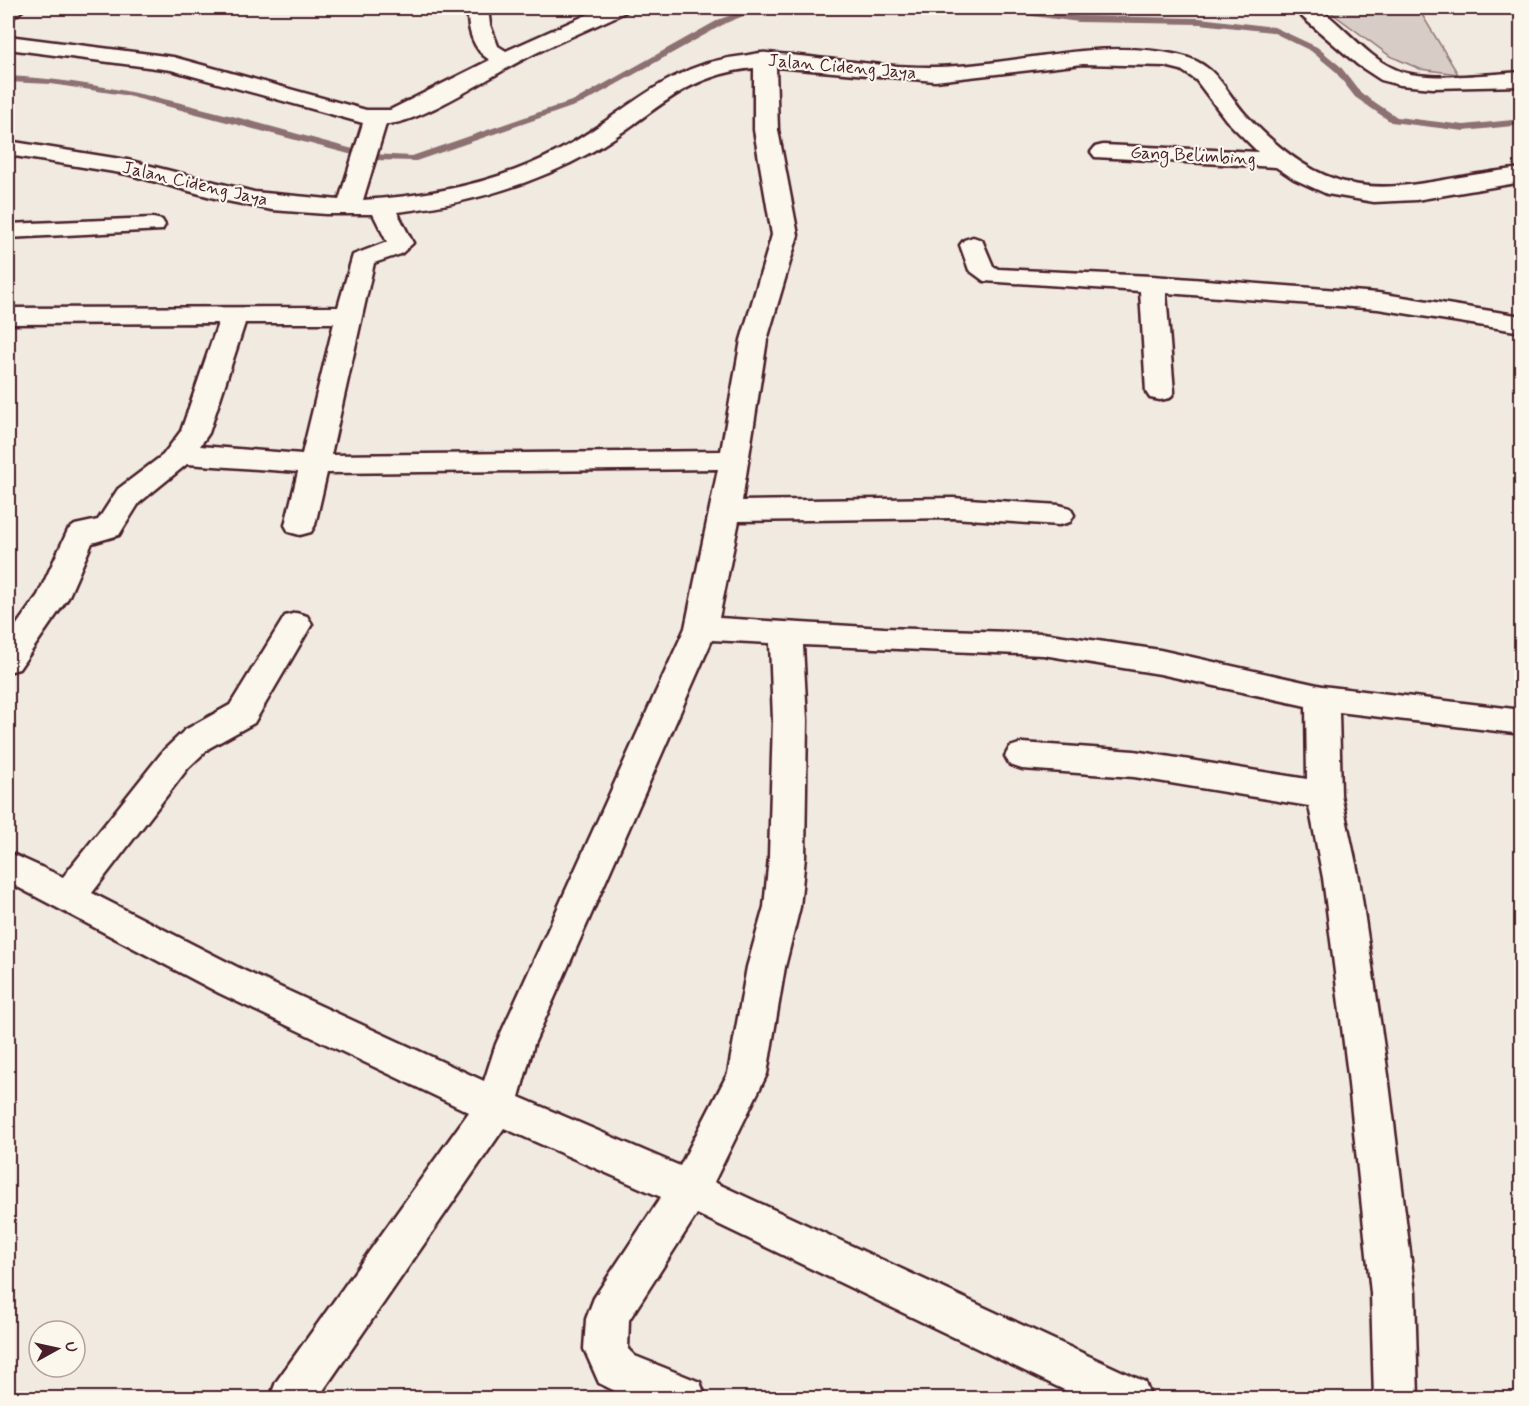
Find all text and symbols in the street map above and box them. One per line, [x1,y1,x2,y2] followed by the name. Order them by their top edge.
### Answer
[767,49,917,85] street label: Jalan Cideng Jaya
[1129,141,1256,172] street label: Gang Belimbing
[120,156,270,212] street label: Jalan Cideng Jaya
[27,1319,87,1379] north arrow
[59,1341,81,1354] text: U

